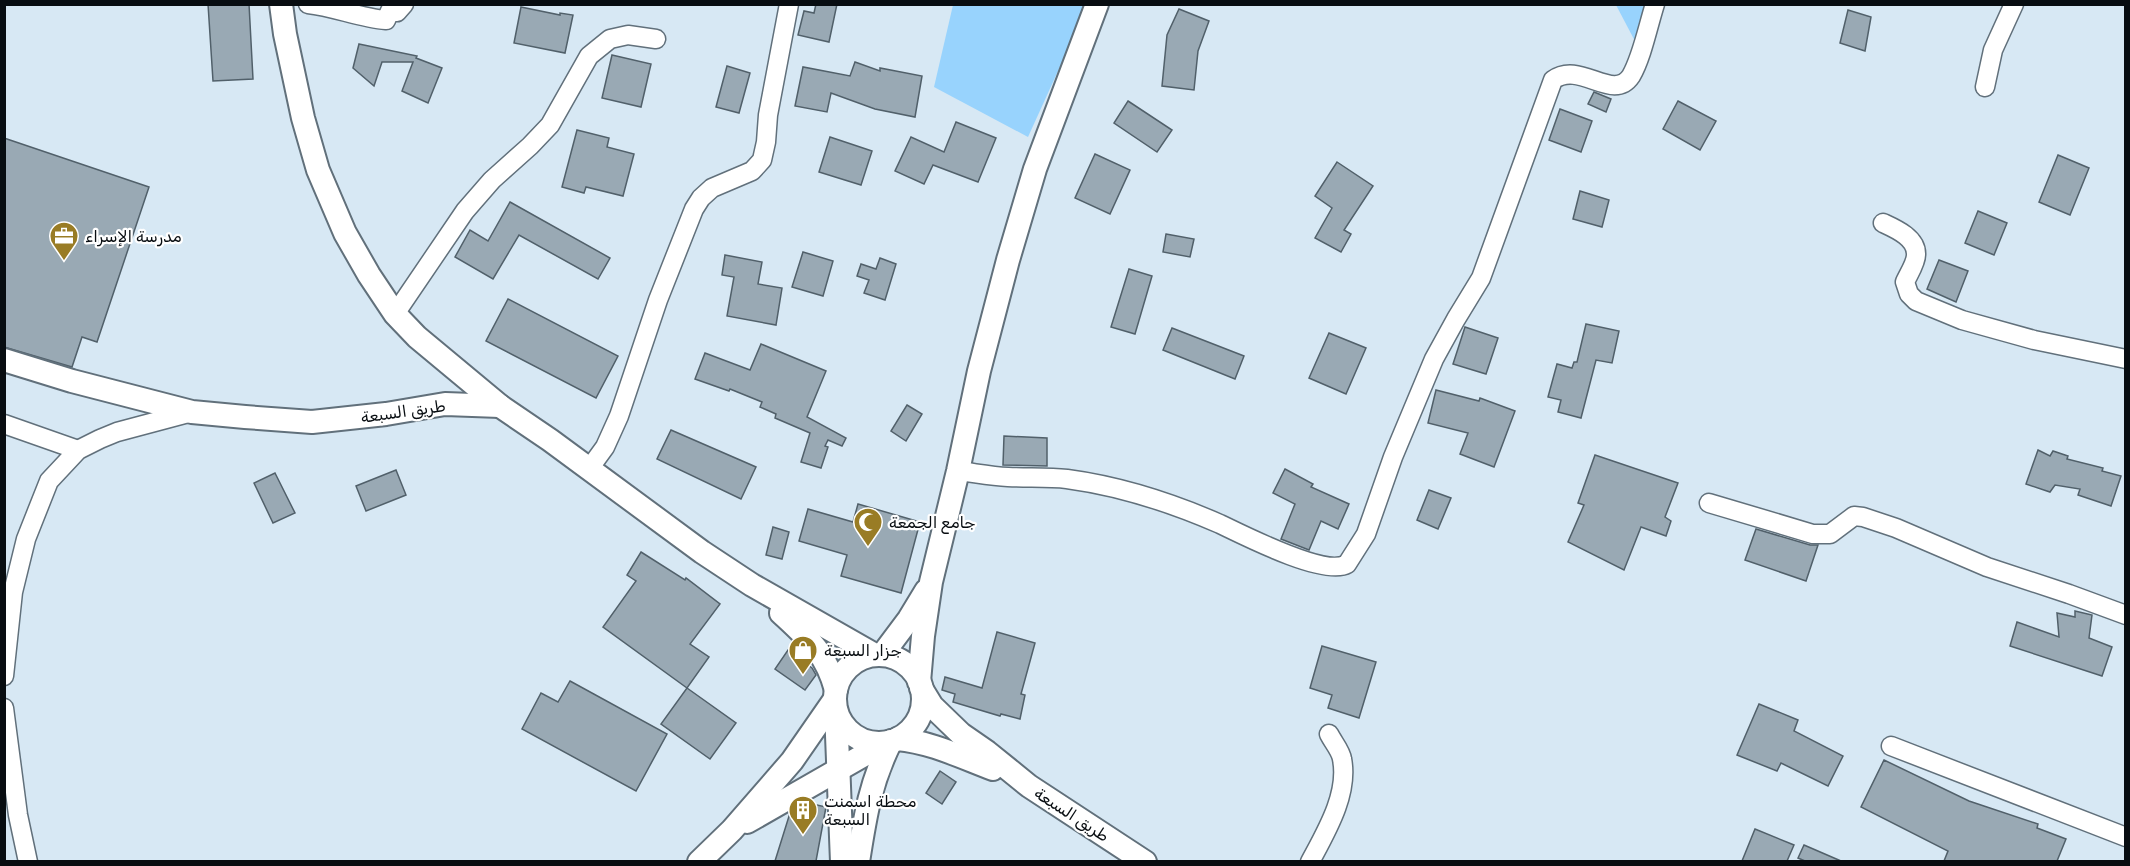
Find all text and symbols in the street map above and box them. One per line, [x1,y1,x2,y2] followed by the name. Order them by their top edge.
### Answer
[48,220,80,262] office icon: مدرسة الإسراء
[85,227,182,247] place label: مدرسة الإسراء
[360,396,447,428] street label: طريق السبعة
[852,506,884,548] mosque icon: جامع الجمعة
[889,513,975,534] place label: جامع الجمعة
[787,634,819,676] shop icon: جزار السبعة
[824,641,902,661] place label: جزار السبعة
[1030,783,1113,846] street label: طريق السبعة
[824,792,917,829] place label: محطة اسمنت السبعة
[787,794,819,836] building icon: محطة اسمنت السبعة

